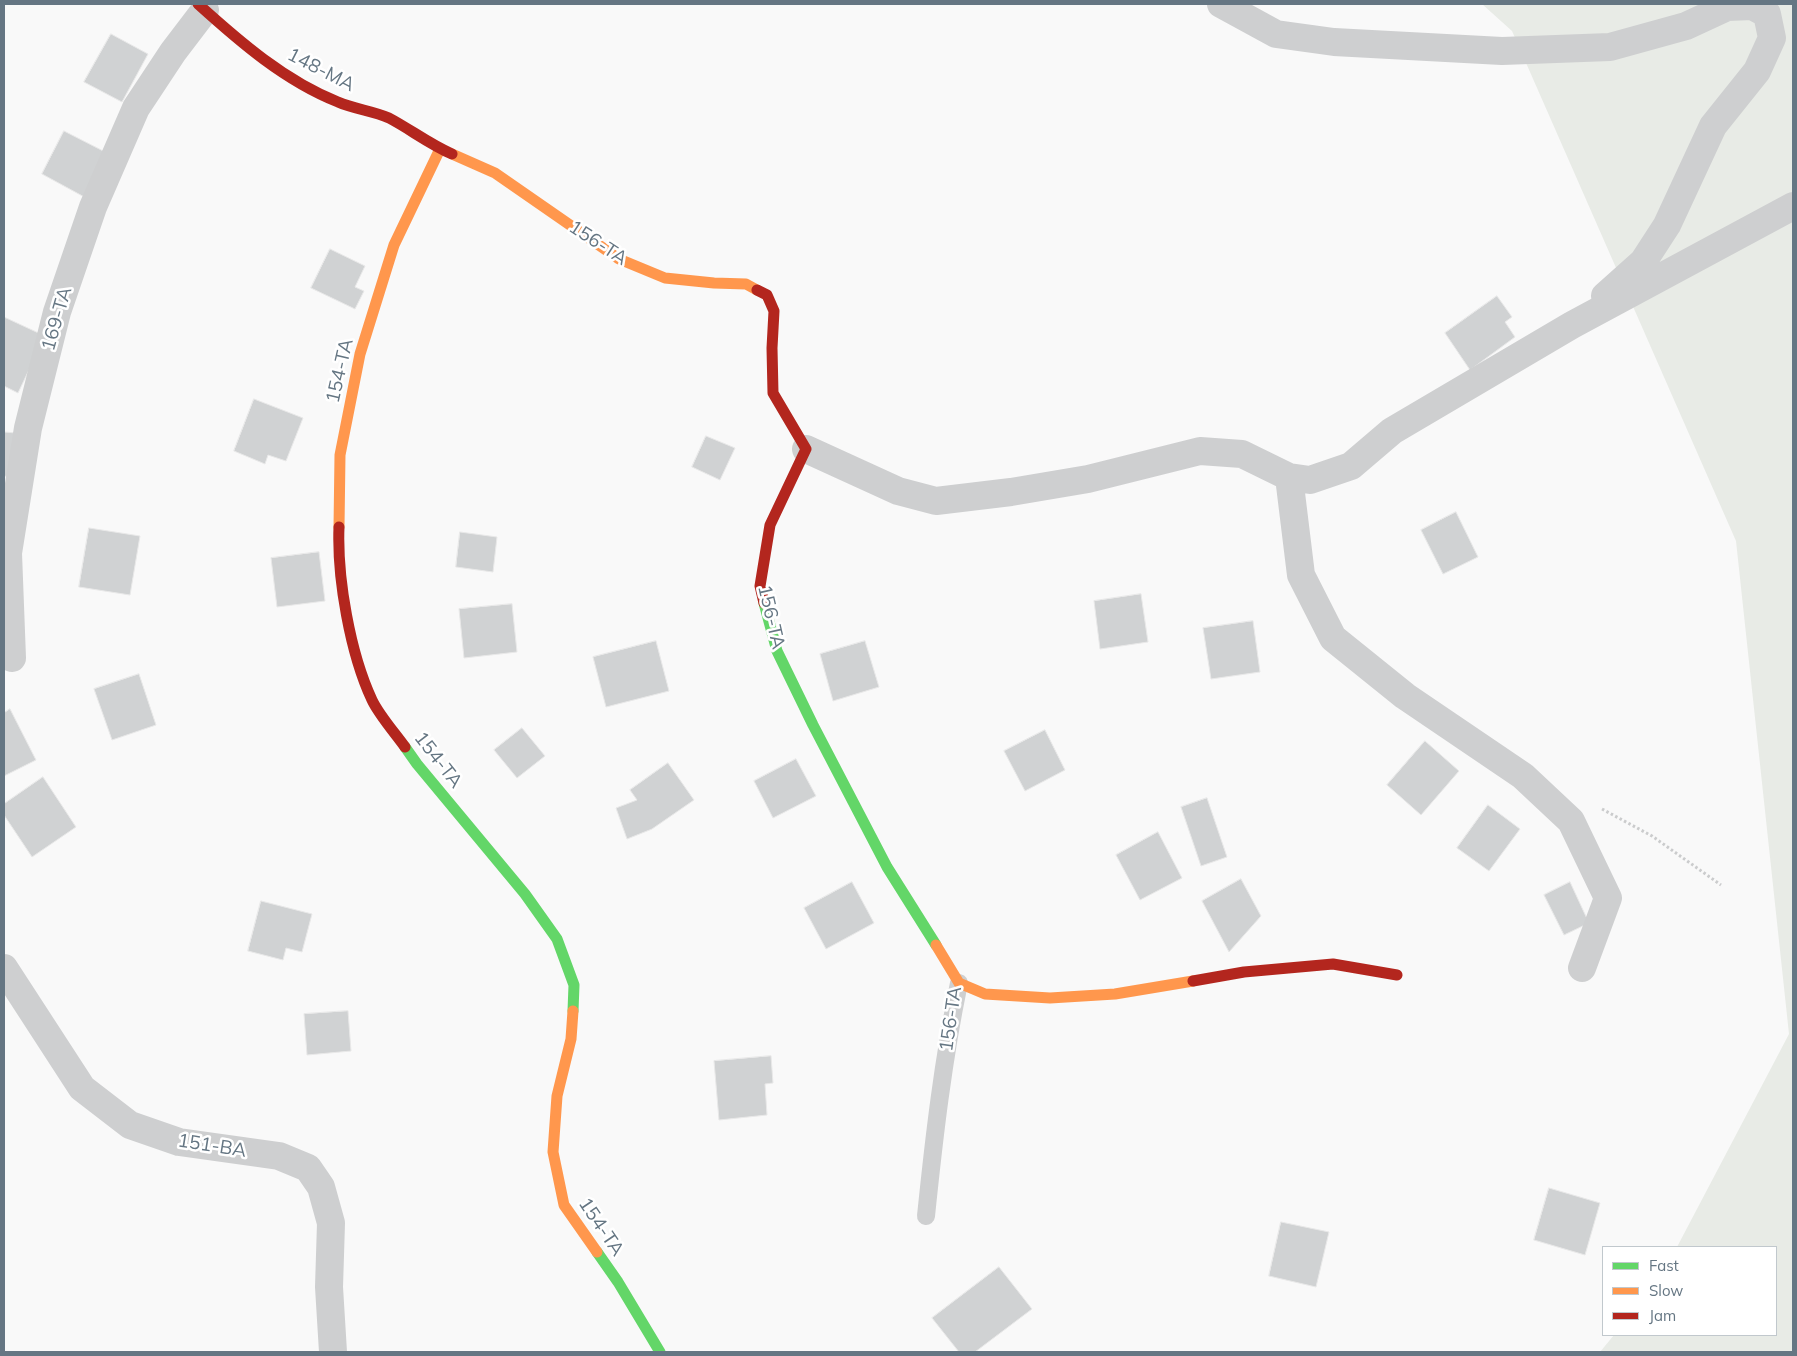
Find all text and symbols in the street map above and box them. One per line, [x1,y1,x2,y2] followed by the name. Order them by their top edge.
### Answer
[283,43,359,97] street label: 148-МА
[564,216,632,270] street label: 156-ТА
[37,284,77,354] street label: 169-TA
[322,337,358,405] street label: 154-ТА
[753,583,789,651] street label: 156-ТА
[409,727,467,793] street label: 154-ТА
[935,985,967,1053] street label: 156-ТА
[176,1129,248,1163] street label: 151-ВА
[573,1194,629,1260] street label: 154-ТА
[1602,1246,1777,1336] legend
[1649,1256,1679,1275] text: Fast
[1649,1281,1683,1300] text: Slow
[1649,1306,1676,1325] text: Jam

